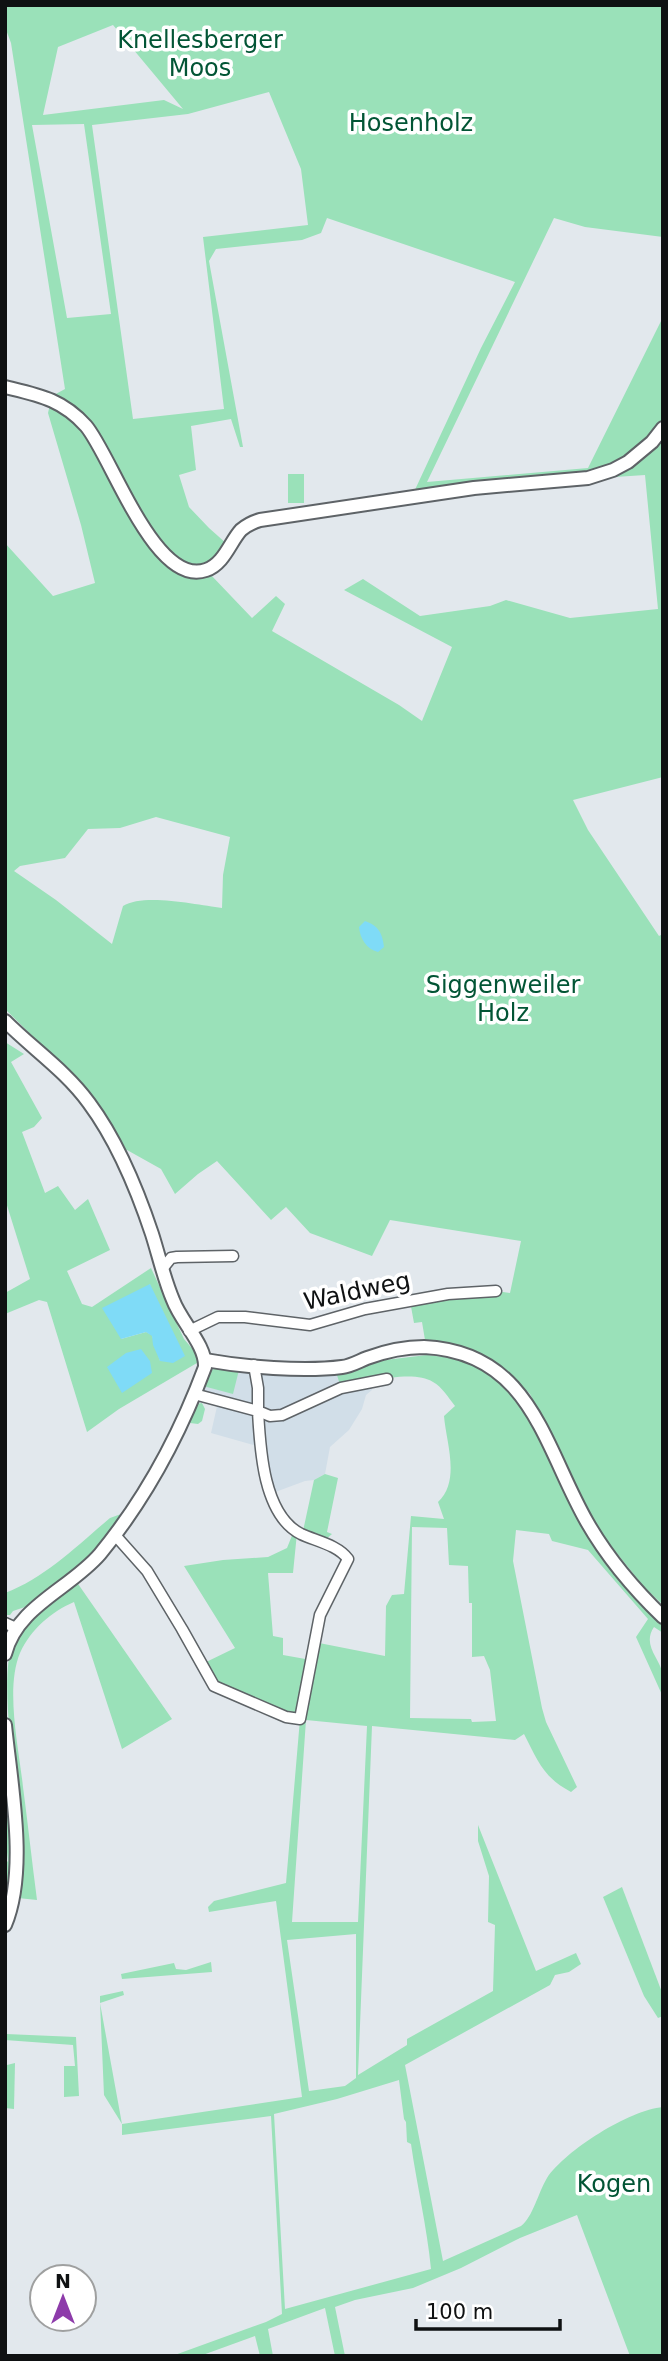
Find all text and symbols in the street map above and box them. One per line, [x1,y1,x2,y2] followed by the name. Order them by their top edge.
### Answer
[117,26,283,82] park label: Knellesberger Moos
[349,109,473,137] park label: Hosenholz
[426,971,580,1027] park label: Siggenweiler Holz
[301,1266,413,1316] street label: Waldweg
[577,2170,651,2198] park label: Kogen
[28,2263,98,2333] north arrow
[55,2270,71,2292] text: N
[416,2288,560,2332] scale bar
[426,2300,493,2324] text: 100 m

